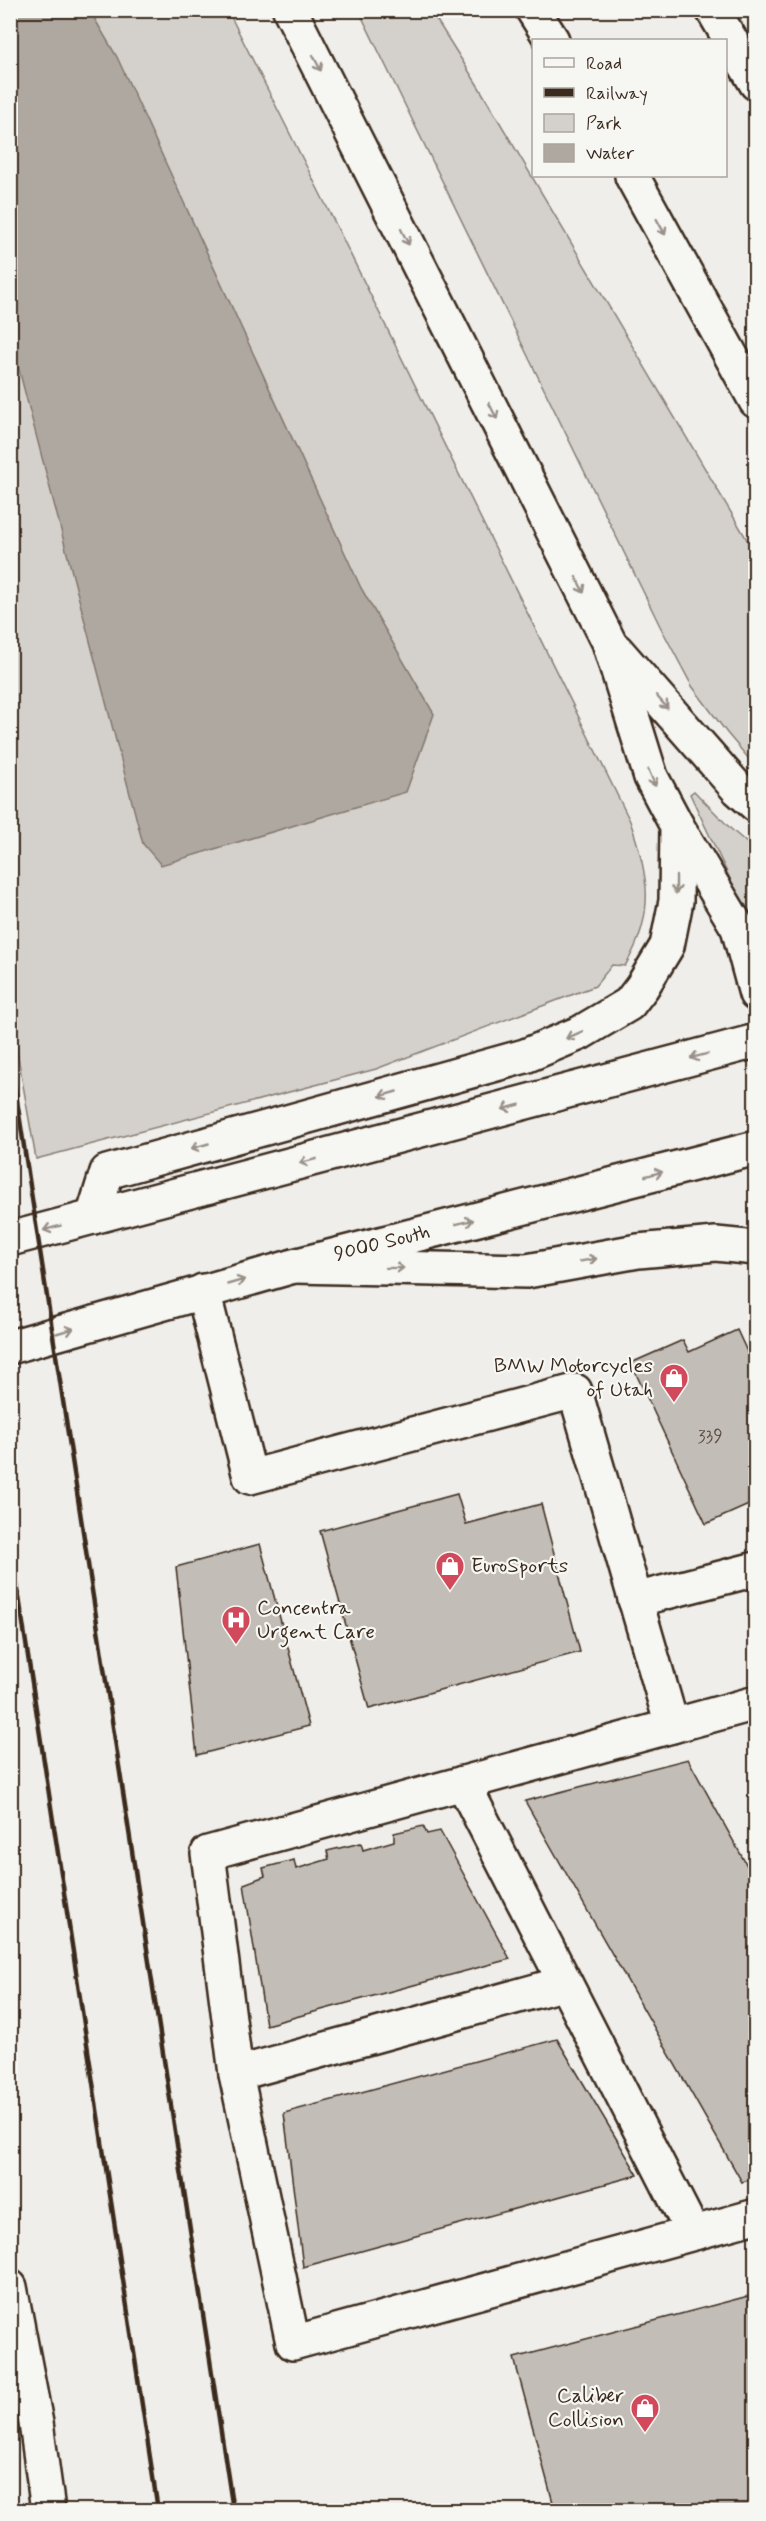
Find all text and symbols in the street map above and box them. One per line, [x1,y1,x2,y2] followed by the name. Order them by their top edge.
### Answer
[532,39,727,177] legend
[586,52,622,76] text: Road
[312,53,323,71] one-way arrow
[586,82,648,106] text: Railway
[586,112,622,136] text: Park
[586,142,635,166] text: Water
[655,218,667,235] one-way arrow
[399,227,411,245] one-way arrow
[487,402,499,420] one-way arrow
[575,576,587,594] one-way arrow
[655,694,669,709] one-way arrow
[648,769,659,787] one-way arrow
[670,874,682,894] one-way arrow
[565,1030,583,1041] one-way arrow
[690,1051,709,1063] one-way arrow
[379,1089,398,1100] one-way arrow
[502,1102,521,1113] one-way arrow
[191,1141,210,1152] one-way arrow
[299,1156,318,1168] one-way arrow
[645,1167,664,1179] one-way arrow
[456,1215,475,1227] one-way arrow
[331,1218,433,1268] street label: 9000 South
[43,1223,62,1234] one-way arrow
[578,1254,598,1265] one-way arrow
[384,1263,404,1274] one-way arrow
[226,1276,245,1287] one-way arrow
[55,1325,74,1336] one-way arrow
[494,1352,653,1404] place label: BMW Motorcycles of Utah
[658,1362,690,1404] shop icon: BMW Motorcycles of Utah
[697,1425,723,1449] house number: 339
[434,1550,466,1592] shop icon: EuroSports
[471,1552,568,1580] place label: EuroSports
[257,1594,375,1648] place label: Concentra Urgent Care
[220,1604,252,1646] hospital icon: Concentra Urgent Care
[548,2382,624,2434] place label: Caliber Collision
[629,2392,661,2434] shop icon: Caliber Collision

